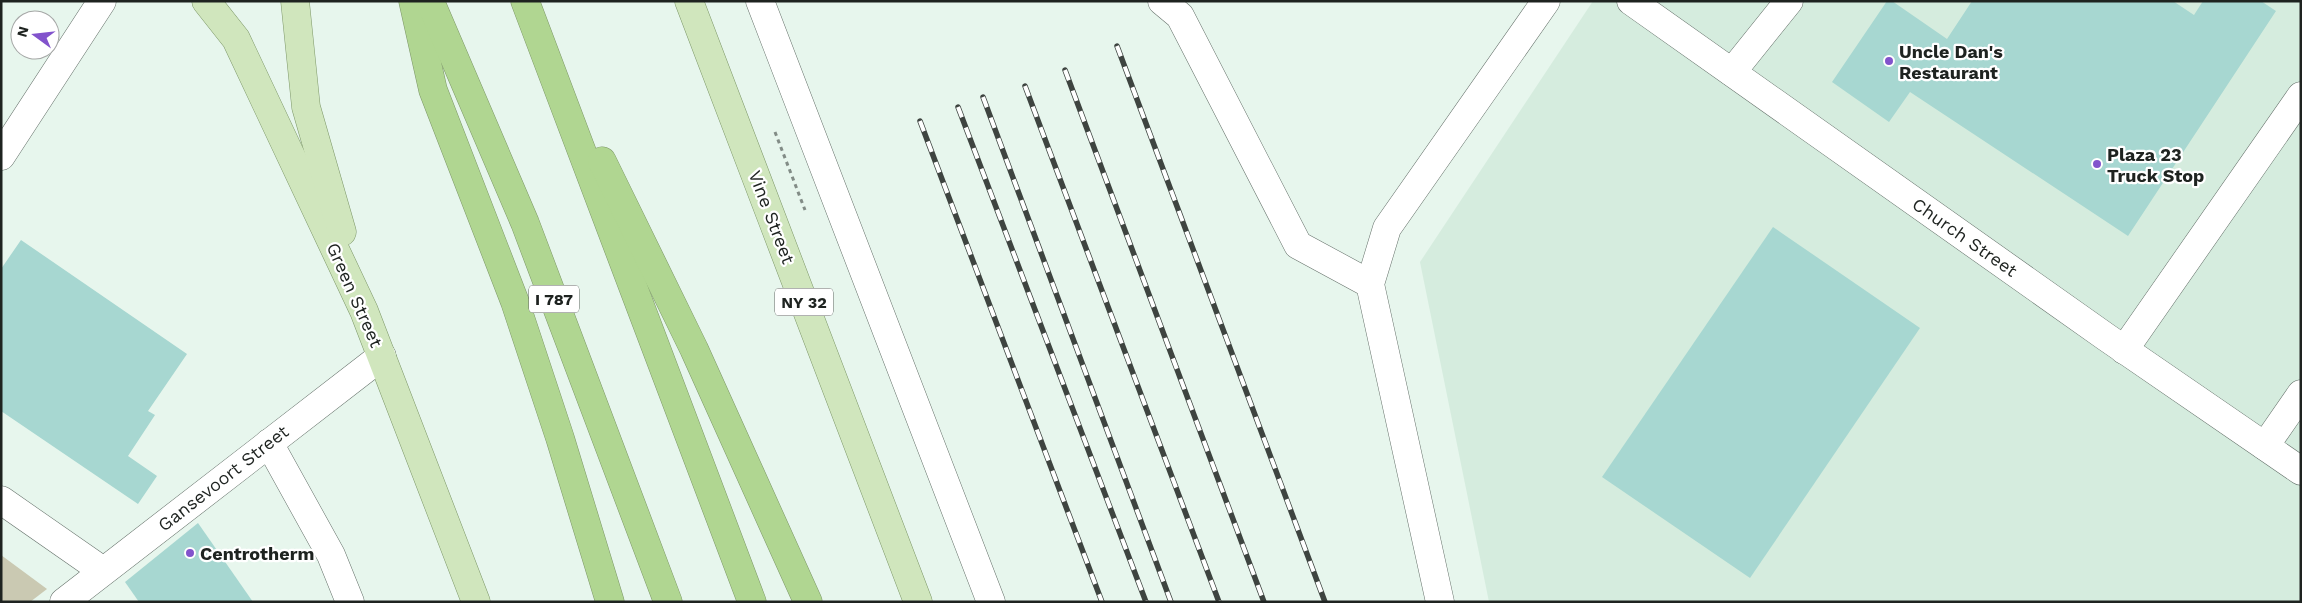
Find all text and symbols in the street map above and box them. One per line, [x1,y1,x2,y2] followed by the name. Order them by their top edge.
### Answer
[10,10,60,60] north arrow
[13,25,32,39] text: N
[1899,41,2003,83] place label: Uncle Dan's Restaurant
[1883,55,1895,67] marker: Uncle Dan's Restaurant
[2107,144,2204,186] place label: Plaza 23 Truck Stop
[2091,158,2103,170] marker: Plaza 23 Truck Stop
[745,167,800,267] street label: Vine Street
[1909,193,2022,281] street label: Church Street
[323,239,388,351] street label: Green Street
[529,286,579,312] road number: I 787
[775,288,833,316] road number: NY 32
[154,420,293,535] street label: Gansevoort Street
[200,543,314,564] place label: Centrotherm
[184,547,196,559] marker: Centrotherm

